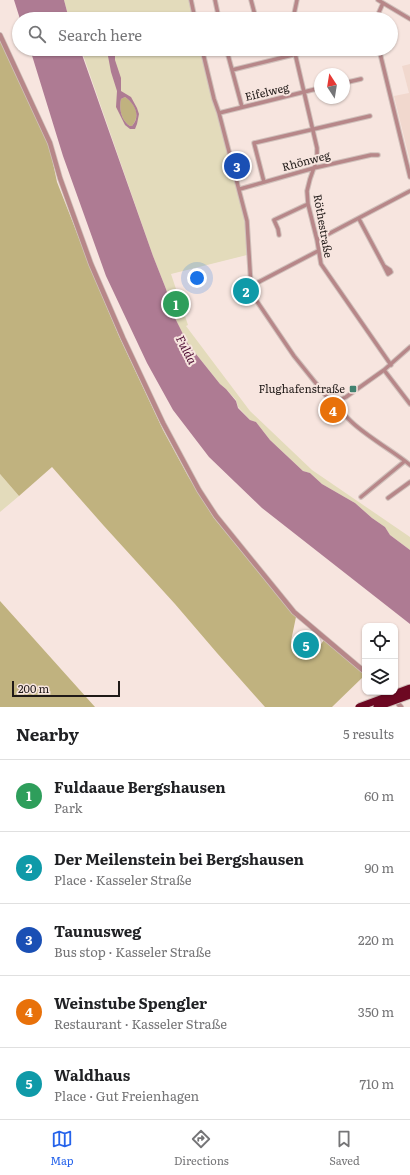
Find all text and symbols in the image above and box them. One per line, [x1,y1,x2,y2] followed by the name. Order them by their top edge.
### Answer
[12,12,398,56] search box
[26,23,48,45] icon: search
[58,23,142,46] text: Search here
[314,68,350,104] north arrow
[243,78,291,104] street label: Eifelweg
[280,146,333,174] street label: Rhönweg
[224,151,250,181] pin: 3
[311,193,338,259] street label: Röthestraße
[187,268,207,288] your location
[233,276,259,306] pin: 2
[163,289,189,319] pin: 1
[172,332,202,367] water label: Fulda
[258,380,345,396] place label: Flughafenstraße
[348,384,358,394] marker: Flughafenstraße
[320,395,346,425] pin: 4
[362,623,398,695] map controls
[362,623,398,659] button: locate
[293,630,319,660] pin: 5
[362,659,398,695] button: layers
[12,679,120,698] scale bar
[18,680,49,696] text: 200 m
[16,721,79,746] text: Nearby
[343,724,394,743] text: 5 results
[54,775,226,798] text: Fuldaaue Bergshausen
[26,786,32,805] text: 1
[364,786,394,805] text: 60 m
[54,798,83,817] text: Park
[54,847,304,870] text: Der Meilenstein bei Bergshausen
[26,858,32,877] text: 2
[364,858,394,877] text: 90 m
[54,870,192,889] text: Place · Kasseler Straße
[54,919,141,942] text: Taunusweg
[25,930,33,949] text: 3
[358,930,394,949] text: 220 m
[54,942,211,961] text: Bus stop · Kasseler Straße
[54,991,207,1014] text: Weinstube Spengler
[25,1002,33,1021] text: 4
[358,1002,394,1021] text: 350 m
[54,1014,227,1033] text: Restaurant · Kasseler Straße
[54,1063,130,1086] text: Waldhaus
[25,1074,33,1093] text: 5
[359,1074,394,1093] text: 710 m
[54,1086,199,1105] text: Place · Gut Freienhagen
[50,1128,74,1168] tab: Map
[174,1128,229,1168] tab: Directions
[329,1128,360,1168] tab: Saved

